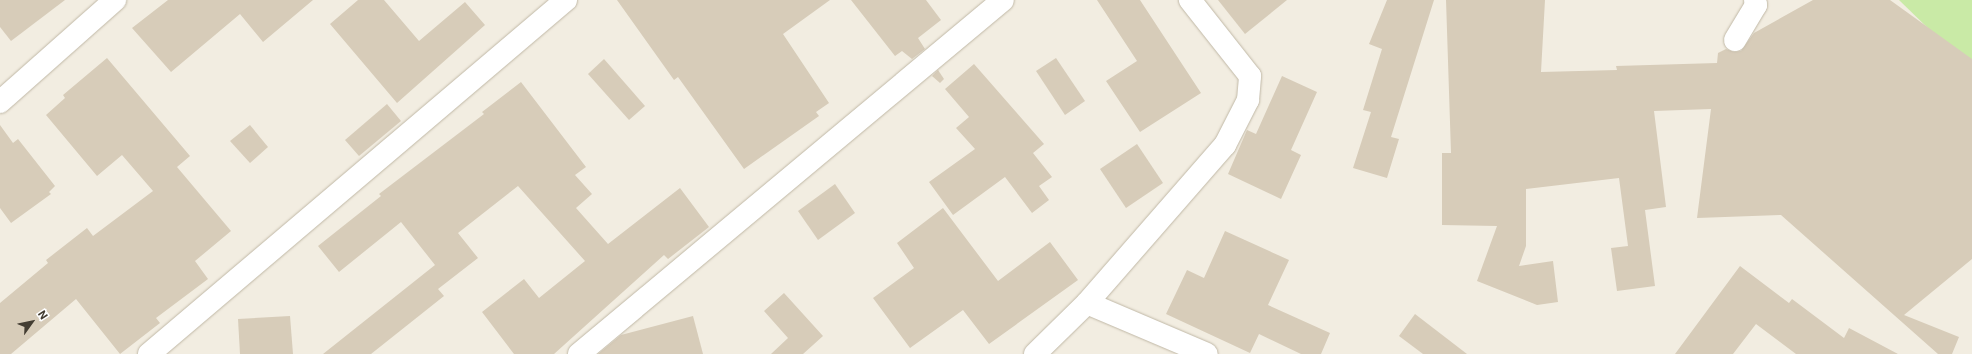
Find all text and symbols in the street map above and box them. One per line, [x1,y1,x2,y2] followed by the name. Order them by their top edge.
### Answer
[12,302,52,342] north arrow
[35,308,50,322] text: N

